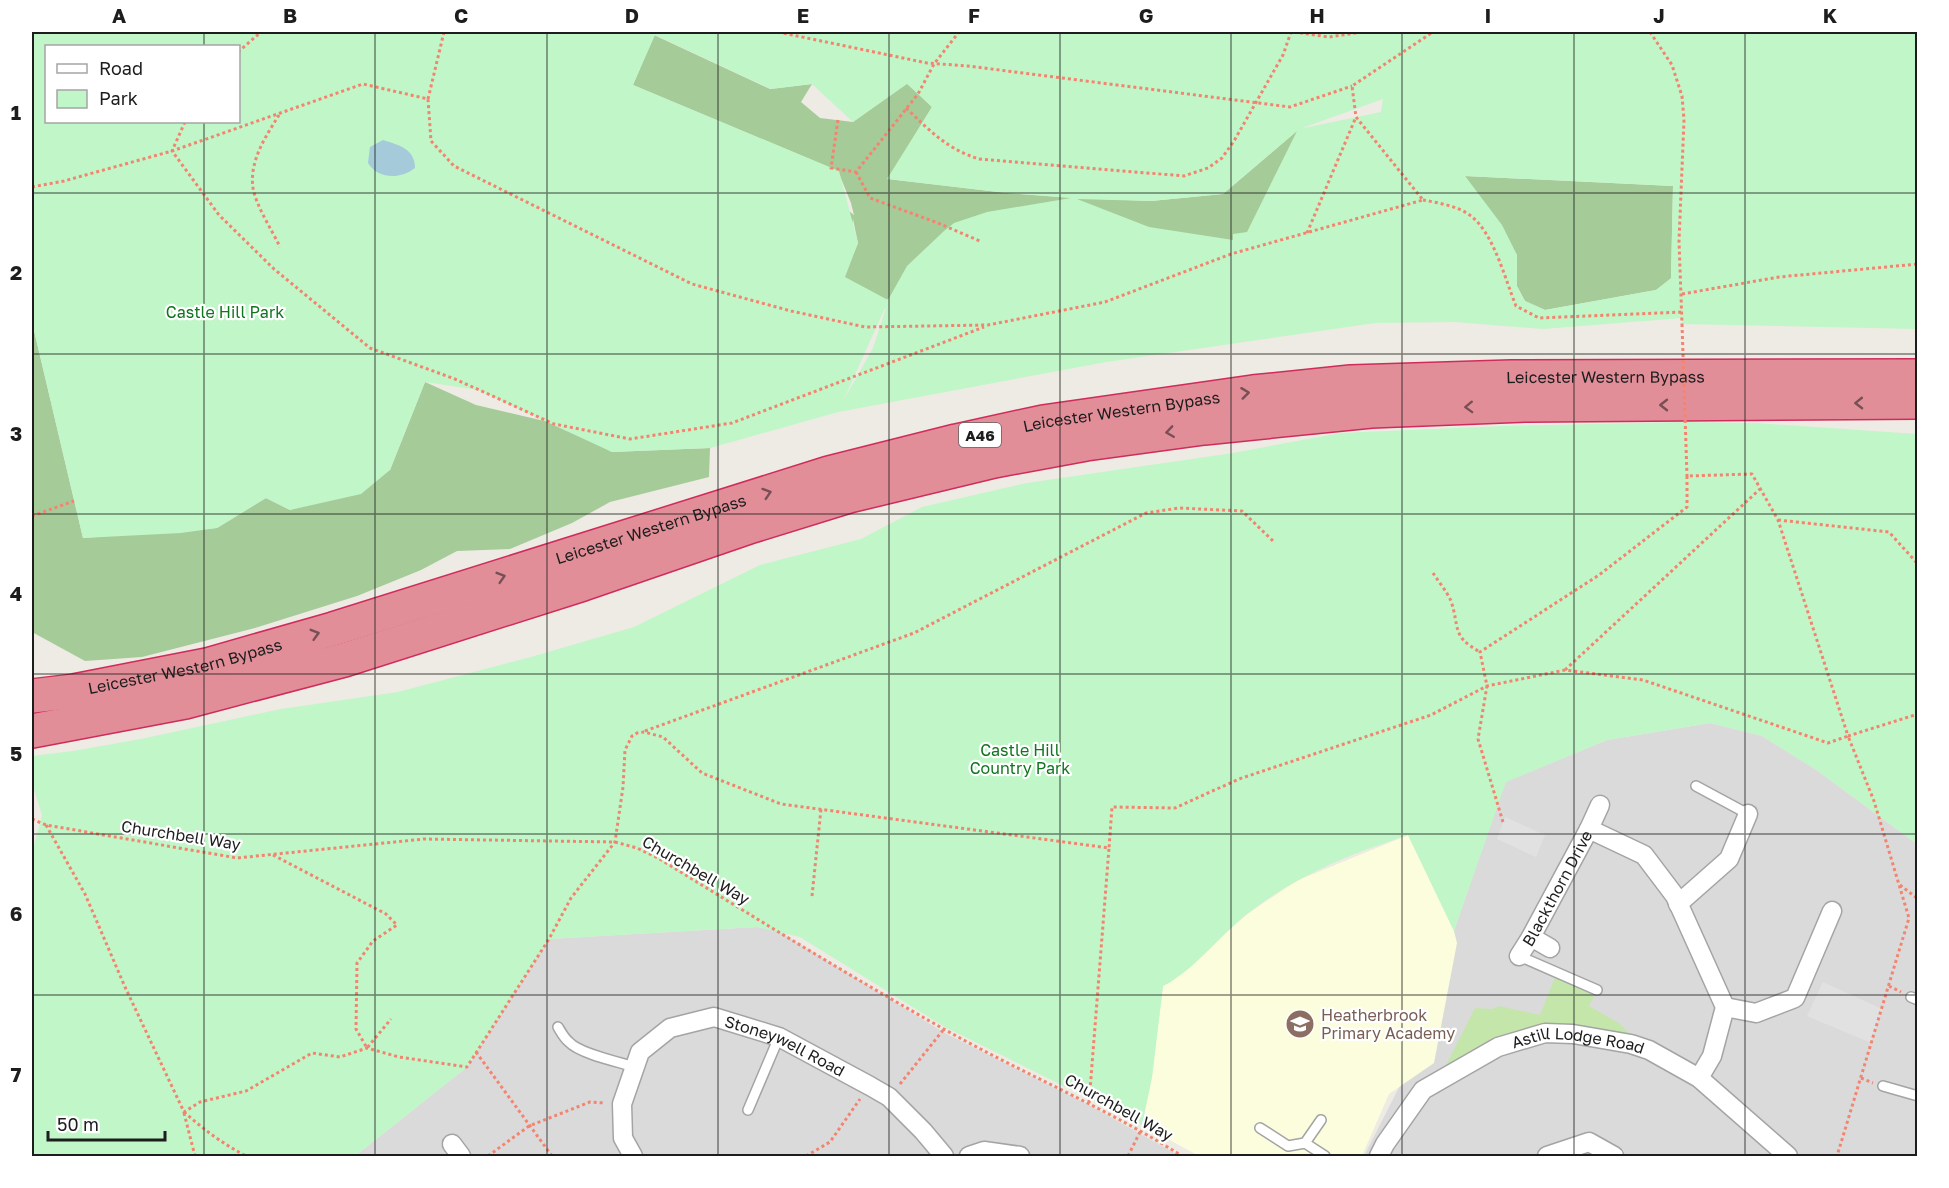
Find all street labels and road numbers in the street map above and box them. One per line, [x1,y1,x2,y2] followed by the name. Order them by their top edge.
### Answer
[1506,367,1705,387] street label: Leicester Western Bypass
[1021,387,1221,436] street label: Leicester Western Bypass
[959,423,1001,447] road number: A46
[553,490,749,568] street label: Leicester Western Bypass
[86,634,284,698] street label: Leicester Western Bypass
[120,816,242,854] street label: Churchbell Way
[1518,827,1597,950] street label: Blackthorn Drive
[639,831,753,909] street label: Churchbell Way
[722,1011,848,1081] street label: Stoneywell Road
[1509,1023,1647,1058] street label: Astill Lodge Road
[1061,1069,1177,1145] street label: Churchbell Way

